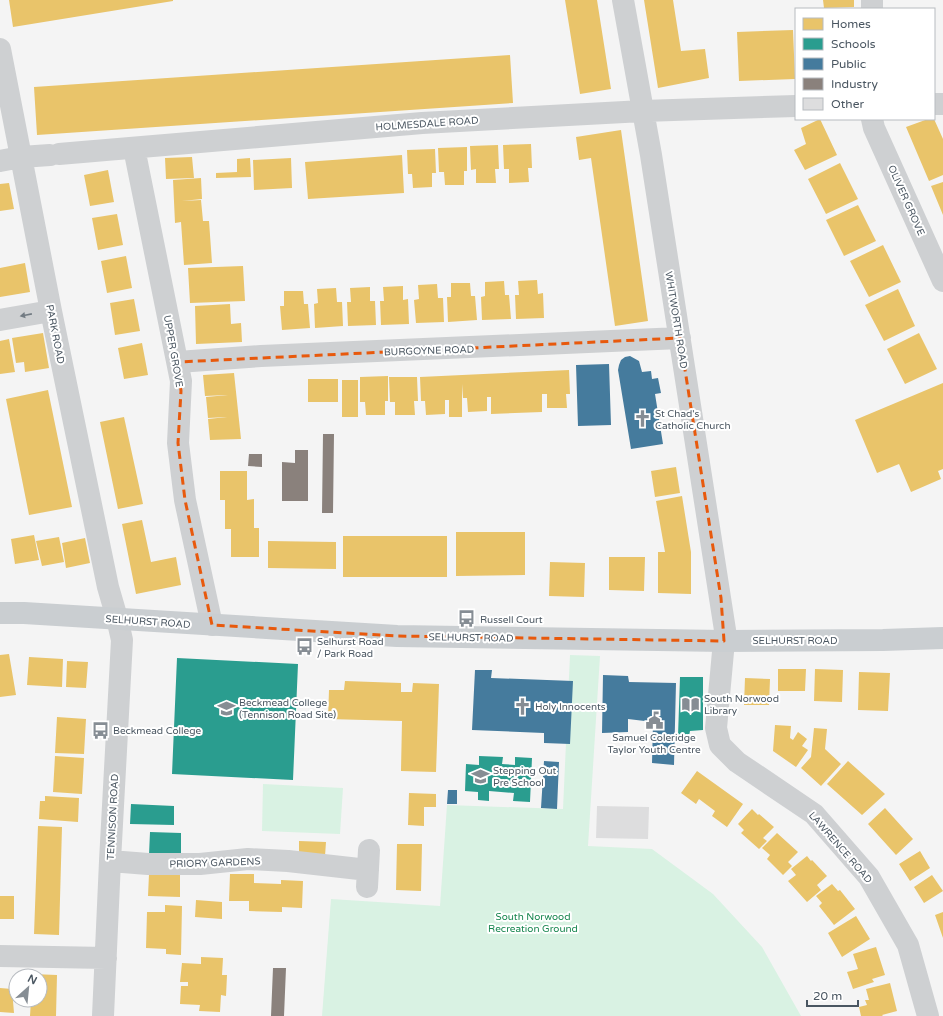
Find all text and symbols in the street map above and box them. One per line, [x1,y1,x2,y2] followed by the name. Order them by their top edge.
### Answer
[795,8,935,120] legend
[831,17,871,31] text: Homes
[831,37,876,51] text: Schools
[831,57,866,71] text: Public
[831,77,878,91] text: Industry
[831,97,864,111] text: Other
[375,114,479,134] street label: HOLMESDALE ROAD
[885,163,927,237] street label: OLIVER GROVE
[662,271,690,370] street label: WHITWORTH ROAD
[43,303,67,365] street label: PARK ROAD
[20,313,32,319] one-way arrow
[161,314,185,388] street label: UPPER GROVE
[384,343,474,359] street label: BURGOYNE ROAD
[655,408,731,432] place label: St Chad's Catholic Church
[632,409,652,429] church icon: St Chad's Catholic Church
[457,609,477,629] bus stop icon: Russell Court
[105,613,191,631] street label: SELHURST ROAD
[480,614,543,626] place label: Russell Court
[428,631,514,645] street label: SELHURST ROAD
[752,635,838,647] street label: SELHURST ROAD
[317,636,384,660] place label: Selhurst Road / Park Road
[294,637,314,657] bus stop icon: Selhurst Road / Park Road
[704,693,779,717] place label: South Norwood Library
[681,694,701,714] library icon: South Norwood Library
[512,696,532,716] church icon: Holy Innocents
[239,697,336,721] place label: Beckmead College (Tennison Road Site)
[216,698,236,718] school or university icon: Beckmead College (Tennison Road Site)
[535,701,606,713] place label: Holy Innocents
[644,710,664,730] public building icon: Samuel Coleridge Taylor Youth Centre
[90,720,110,740] bus stop icon: Beckmead College
[113,725,202,737] place label: Beckmead College
[607,732,701,756] place label: Samuel Coleridge Taylor Youth Centre
[493,765,557,789] place label: Stepping Out Pre School
[470,766,490,786] school or university icon: Stepping Out Pre School
[105,774,121,860] street label: TENNISON ROAD
[806,810,875,886] street label: LAWRENCE ROAD
[169,855,261,871] street label: PRIORY GARDENS
[488,911,578,935] park label: South Norwood Recreation Ground
[8,968,48,1008] north arrow
[25,972,39,987] text: N
[807,982,858,1008] scale bar
[813,989,842,1003] text: 20 m

